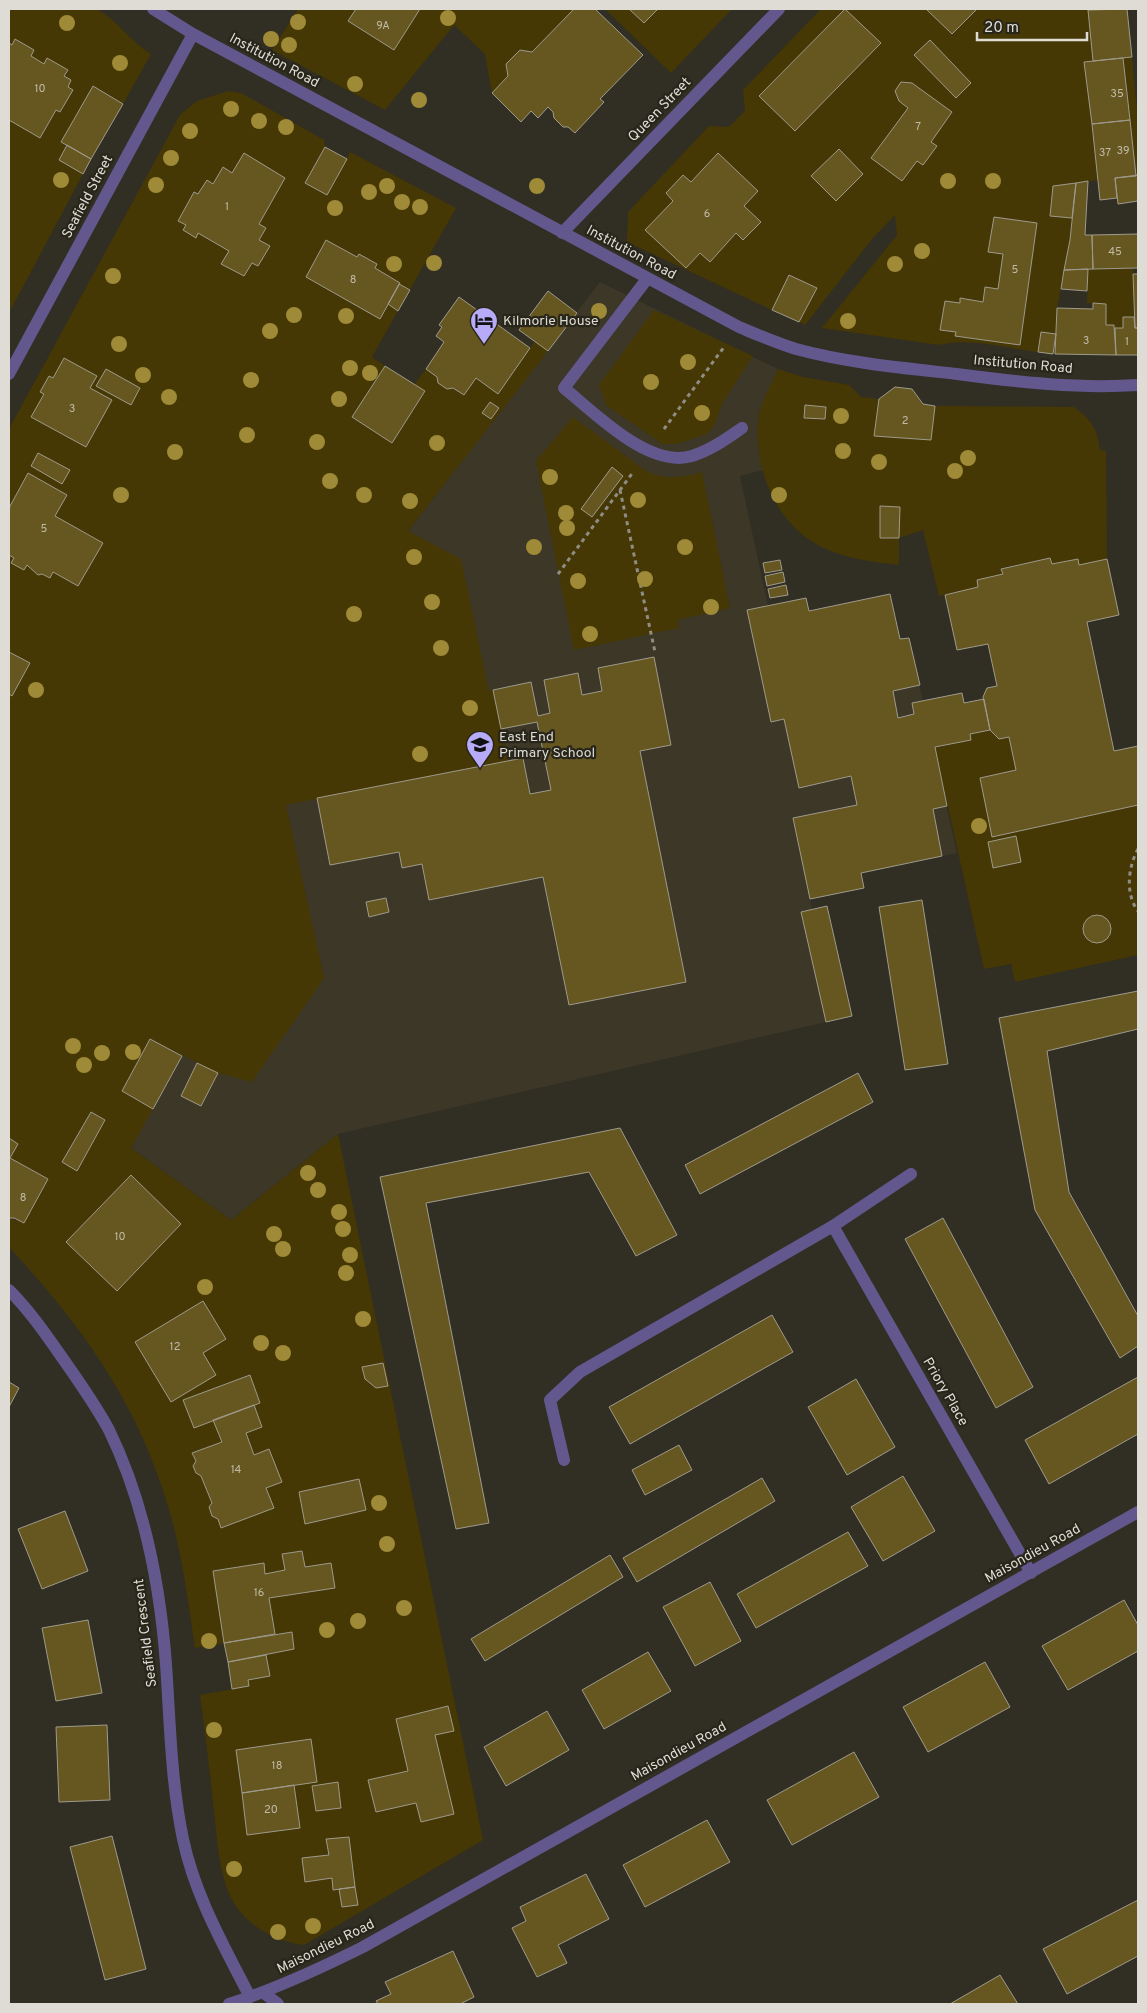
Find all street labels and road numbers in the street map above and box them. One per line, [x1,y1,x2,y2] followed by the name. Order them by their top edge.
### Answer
[226,30,322,92] street label: Institution Road
[625,74,695,146] street label: Queen Street
[59,152,117,242] street label: Seafield Street
[583,222,679,284] street label: Institution Road
[973,352,1073,378] street label: Institution Road
[919,1355,971,1429] street label: Priory Place
[982,1521,1084,1587] street label: Maisondieu Road
[131,1578,161,1688] street label: Seafield Crescent
[628,1719,730,1785] street label: Maisondieu Road
[274,1916,378,1978] street label: Maisondieu Road

